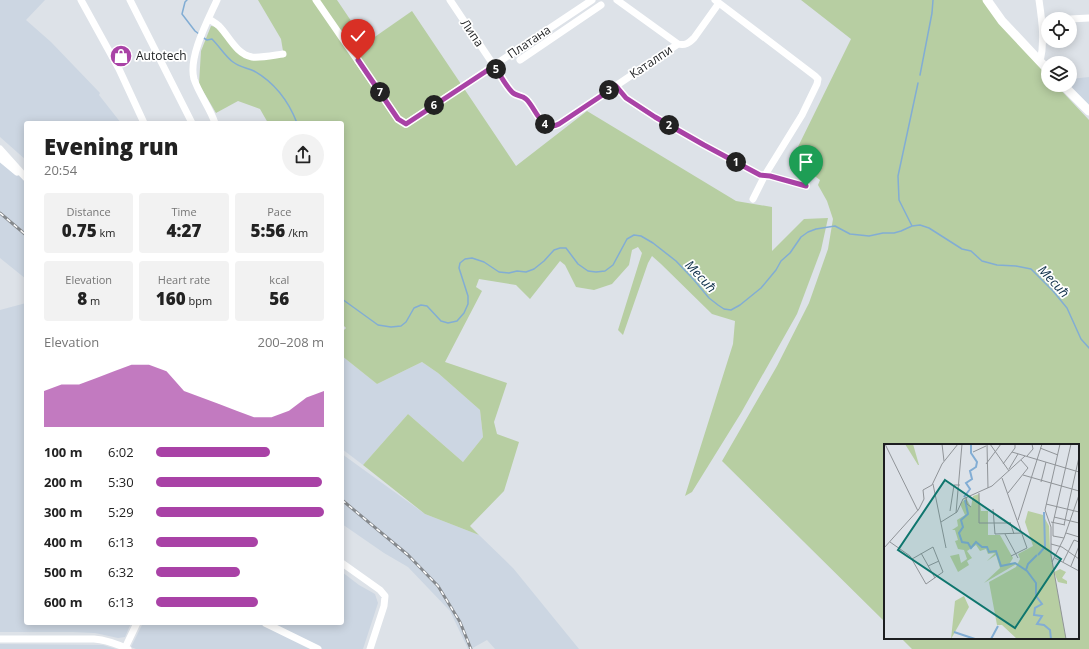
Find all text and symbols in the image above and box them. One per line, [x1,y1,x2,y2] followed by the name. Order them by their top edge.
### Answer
[1041,12,1077,92] map controls
[1041,12,1077,48] button: locate
[457,15,488,50] street label: Липа
[341,19,375,60] pin
[504,21,554,62] street label: Платана
[347,25,369,47] icon: check
[626,41,675,82] street label: Каталпи
[108,43,134,69] shop icon: Autotech
[136,47,187,64] place label: Autotech
[1041,56,1077,92] button: layers
[486,59,506,79] pin: 5
[493,61,499,76] text: 5
[599,80,619,100] pin: 3
[370,82,390,102] pin: 7
[606,82,612,97] text: 3
[377,84,383,99] text: 7
[424,95,444,115] pin: 6
[431,97,437,112] text: 6
[535,114,555,134] pin: 4
[659,115,679,135] pin: 2
[542,116,548,131] text: 4
[666,117,672,132] text: 2
[44,131,179,161] text: Evening run
[282,134,324,176] button: share
[789,145,823,186] pin
[795,151,817,173] icon: arrive
[726,152,746,172] pin: 1
[733,154,739,169] text: 1
[44,161,77,179] text: 20:54
[67,204,111,219] text: Distance
[171,204,197,219] text: Time
[267,204,291,219] text: Pace
[62,219,97,242] text: 0.75
[167,219,201,242] text: 4:27
[251,219,285,242] text: 5:56
[97,225,115,240] text: km
[285,225,308,240] text: /km
[681,256,721,296] water label: Месић
[1034,261,1074,301] water label: Месић
[65,272,112,287] text: Elevation
[158,272,210,287] text: Heart rate
[269,272,289,287] text: kcal
[77,287,87,310] text: 8
[156,287,186,310] text: 160
[269,287,289,310] text: 56
[87,293,100,308] text: m
[186,293,212,308] text: bpm
[44,333,99,351] text: Elevation
[257,333,324,351] text: 200–208 m
[44,443,82,461] text: 100 m
[108,443,134,461] text: 6:02
[884,444,1079,639] inset map
[44,473,82,491] text: 200 m
[108,473,134,491] text: 5:30
[44,503,82,521] text: 300 m
[108,503,134,521] text: 5:29
[44,533,82,551] text: 400 m
[108,533,134,551] text: 6:13
[44,563,82,581] text: 500 m
[108,563,134,581] text: 6:32
[44,593,82,611] text: 600 m
[108,593,134,611] text: 6:13

